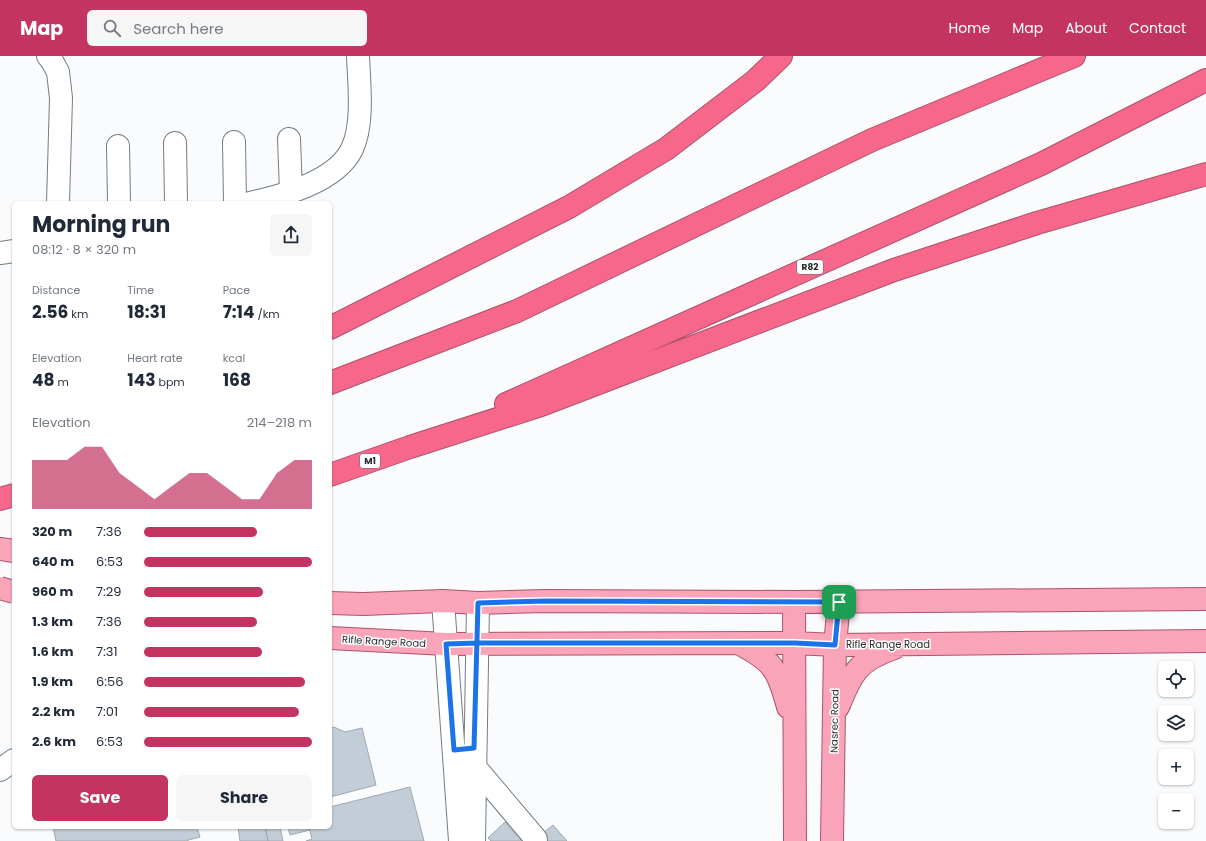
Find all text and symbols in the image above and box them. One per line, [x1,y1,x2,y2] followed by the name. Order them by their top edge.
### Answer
[87,10,367,46] search box
[20,15,63,42] text: Map
[101,17,123,39] icon: search
[133,18,224,39] text: Search here
[948,18,990,38] text: Home
[1012,18,1043,38] text: Map
[1065,18,1107,38] text: About
[1129,18,1186,38] text: Contact
[32,209,170,240] text: Morning run
[270,214,312,256] button: share
[32,240,136,259] text: 08:12 · 8 × 320 m
[797,260,823,274] road number: R82
[32,282,80,298] text: Distance
[127,282,154,298] text: Time
[223,282,250,298] text: Pace
[32,300,68,324] text: 2.56
[127,300,166,324] text: 18:31
[223,300,254,324] text: 7:14
[68,306,88,322] text: km
[254,306,280,322] text: /km
[32,350,82,366] text: Elevation
[127,350,183,366] text: Heart rate
[223,350,245,366] text: kcal
[32,368,55,392] text: 48
[127,368,156,392] text: 143
[223,368,251,392] text: 168
[55,374,69,390] text: m
[156,374,185,390] text: bpm
[32,413,91,432] text: Elevation
[247,413,312,432] text: 214–218 m
[360,454,380,468] road number: M1
[32,522,72,541] text: 320 m
[96,522,122,541] text: 7:36
[32,552,74,571] text: 640 m
[96,552,123,571] text: 6:53
[32,582,73,601] text: 960 m
[96,582,122,601] text: 7:29
[822,585,856,619] pin
[828,591,850,613] icon: arrive
[32,612,73,631] text: 1.3 km
[96,612,122,631] text: 7:36
[342,632,426,651] street label: Rifle Range Road
[846,637,930,652] street label: Rifle Range Road
[32,642,73,661] text: 1.6 km
[96,642,118,661] text: 7:31
[1158,661,1194,829] map controls
[1158,661,1194,697] button: locate
[32,672,73,691] text: 1.9 km
[96,672,123,691] text: 6:56
[826,689,843,753] street label: Nasrec Road
[32,702,75,721] text: 2.2 km
[96,702,118,721] text: 7:01
[1158,705,1194,741] button: layers
[32,732,76,751] text: 2.6 km
[96,732,123,751] text: 6:53
[1158,749,1194,785] button: +
[32,775,168,821] button: Save
[176,775,312,821] button: Share
[1158,793,1194,829] button: −

